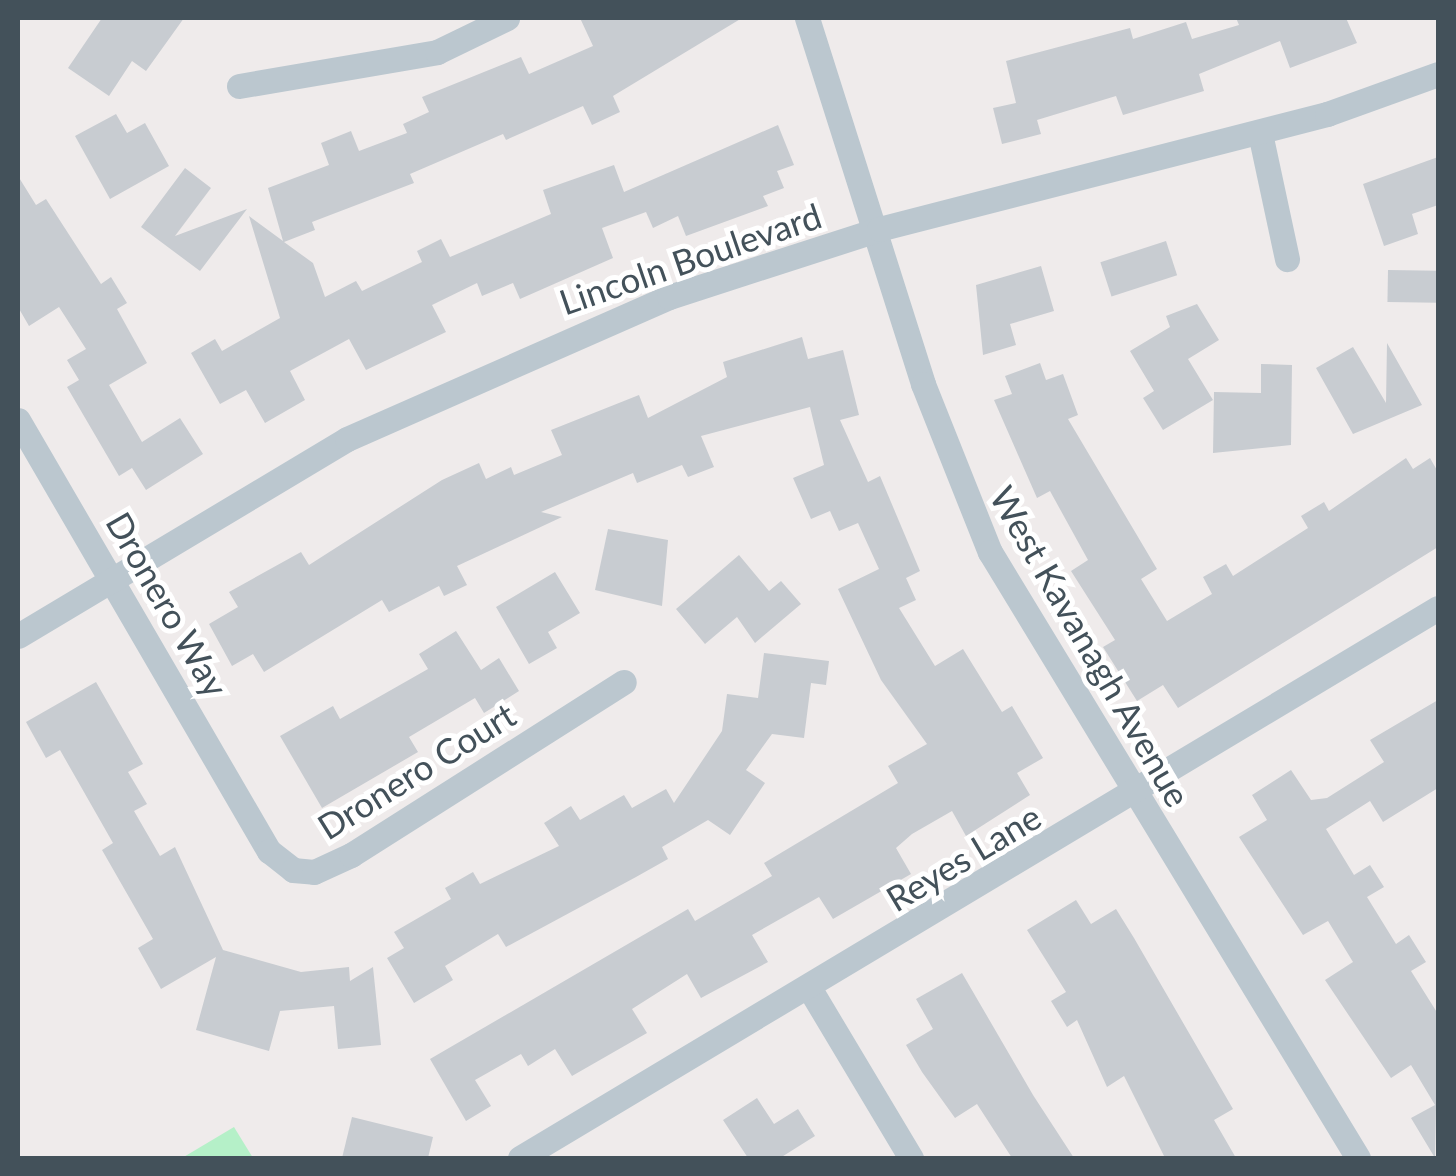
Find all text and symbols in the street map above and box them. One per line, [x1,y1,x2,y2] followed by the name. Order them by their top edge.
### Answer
[554,194,826,322] street label: Lincoln Boulevard
[982,478,1200,814] street label: West Kavanagh Avenue
[98,504,238,704] street label: Dronero Way
[310,693,522,847] street label: Dronero Court
[878,795,1048,919] street label: Reyes Lane

